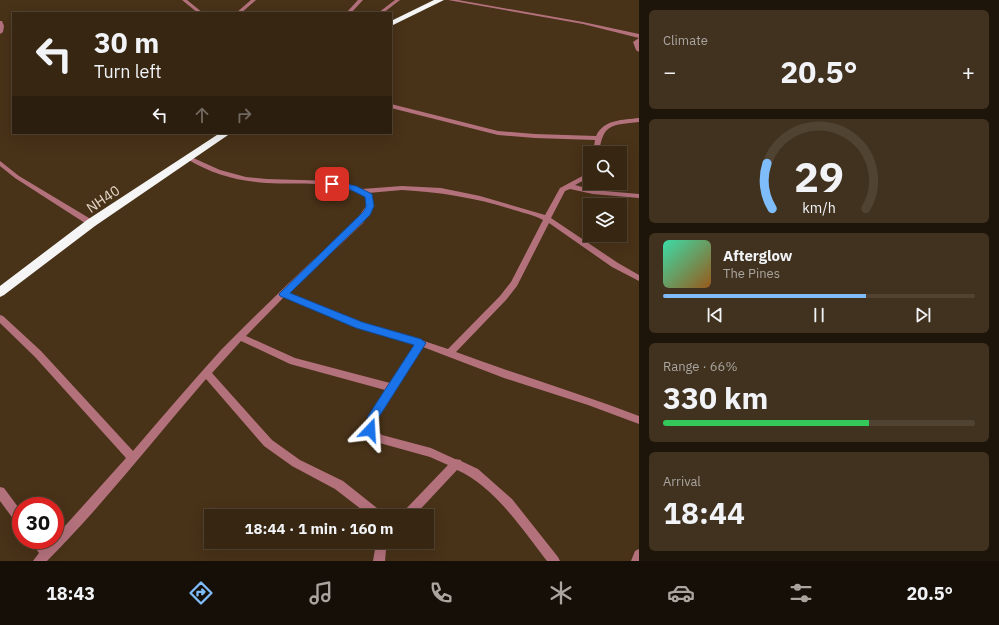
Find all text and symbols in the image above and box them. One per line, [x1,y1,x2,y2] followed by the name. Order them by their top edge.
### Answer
[94,24,159,61] text: 30 m
[28,28,80,80] icon: left
[663,32,708,49] text: Climate
[780,52,858,91] text: 20.5°
[663,57,676,86] text: −
[962,57,975,86] text: +
[94,60,162,83] text: Turn left
[149,104,171,126] icon: left
[191,104,213,126] icon: ahead
[233,104,255,126] icon: right
[583,146,627,242] map controls
[583,146,627,190] button: search
[794,149,844,203] text: 29
[315,167,349,201] pin
[321,173,343,195] icon: arrive
[83,181,123,217] street label: NH40
[583,198,627,242] button: layers
[802,198,836,217] text: km/h
[723,246,792,265] text: Afterglow
[723,265,780,282] text: The Pines
[704,304,726,326] icon: previous
[808,304,830,326] icon: pause
[912,304,934,326] icon: next
[663,358,737,375] text: Range · 66%
[663,378,768,417] text: 330 km
[349,409,391,451] position arrow
[663,473,701,490] text: Arrival
[663,493,745,532] text: 18:44
[12,497,64,549] speed limit sign: 30
[245,519,393,538] text: 18:44 · 1 min · 160 m
[187,579,215,607] icon: directions
[307,579,335,607] icon: music
[427,579,455,607] icon: phone
[547,579,575,607] icon: climate
[667,579,695,607] icon: car
[787,579,815,607] icon: filters
[46,582,95,605] text: 18:43
[907,582,953,605] text: 20.5°

